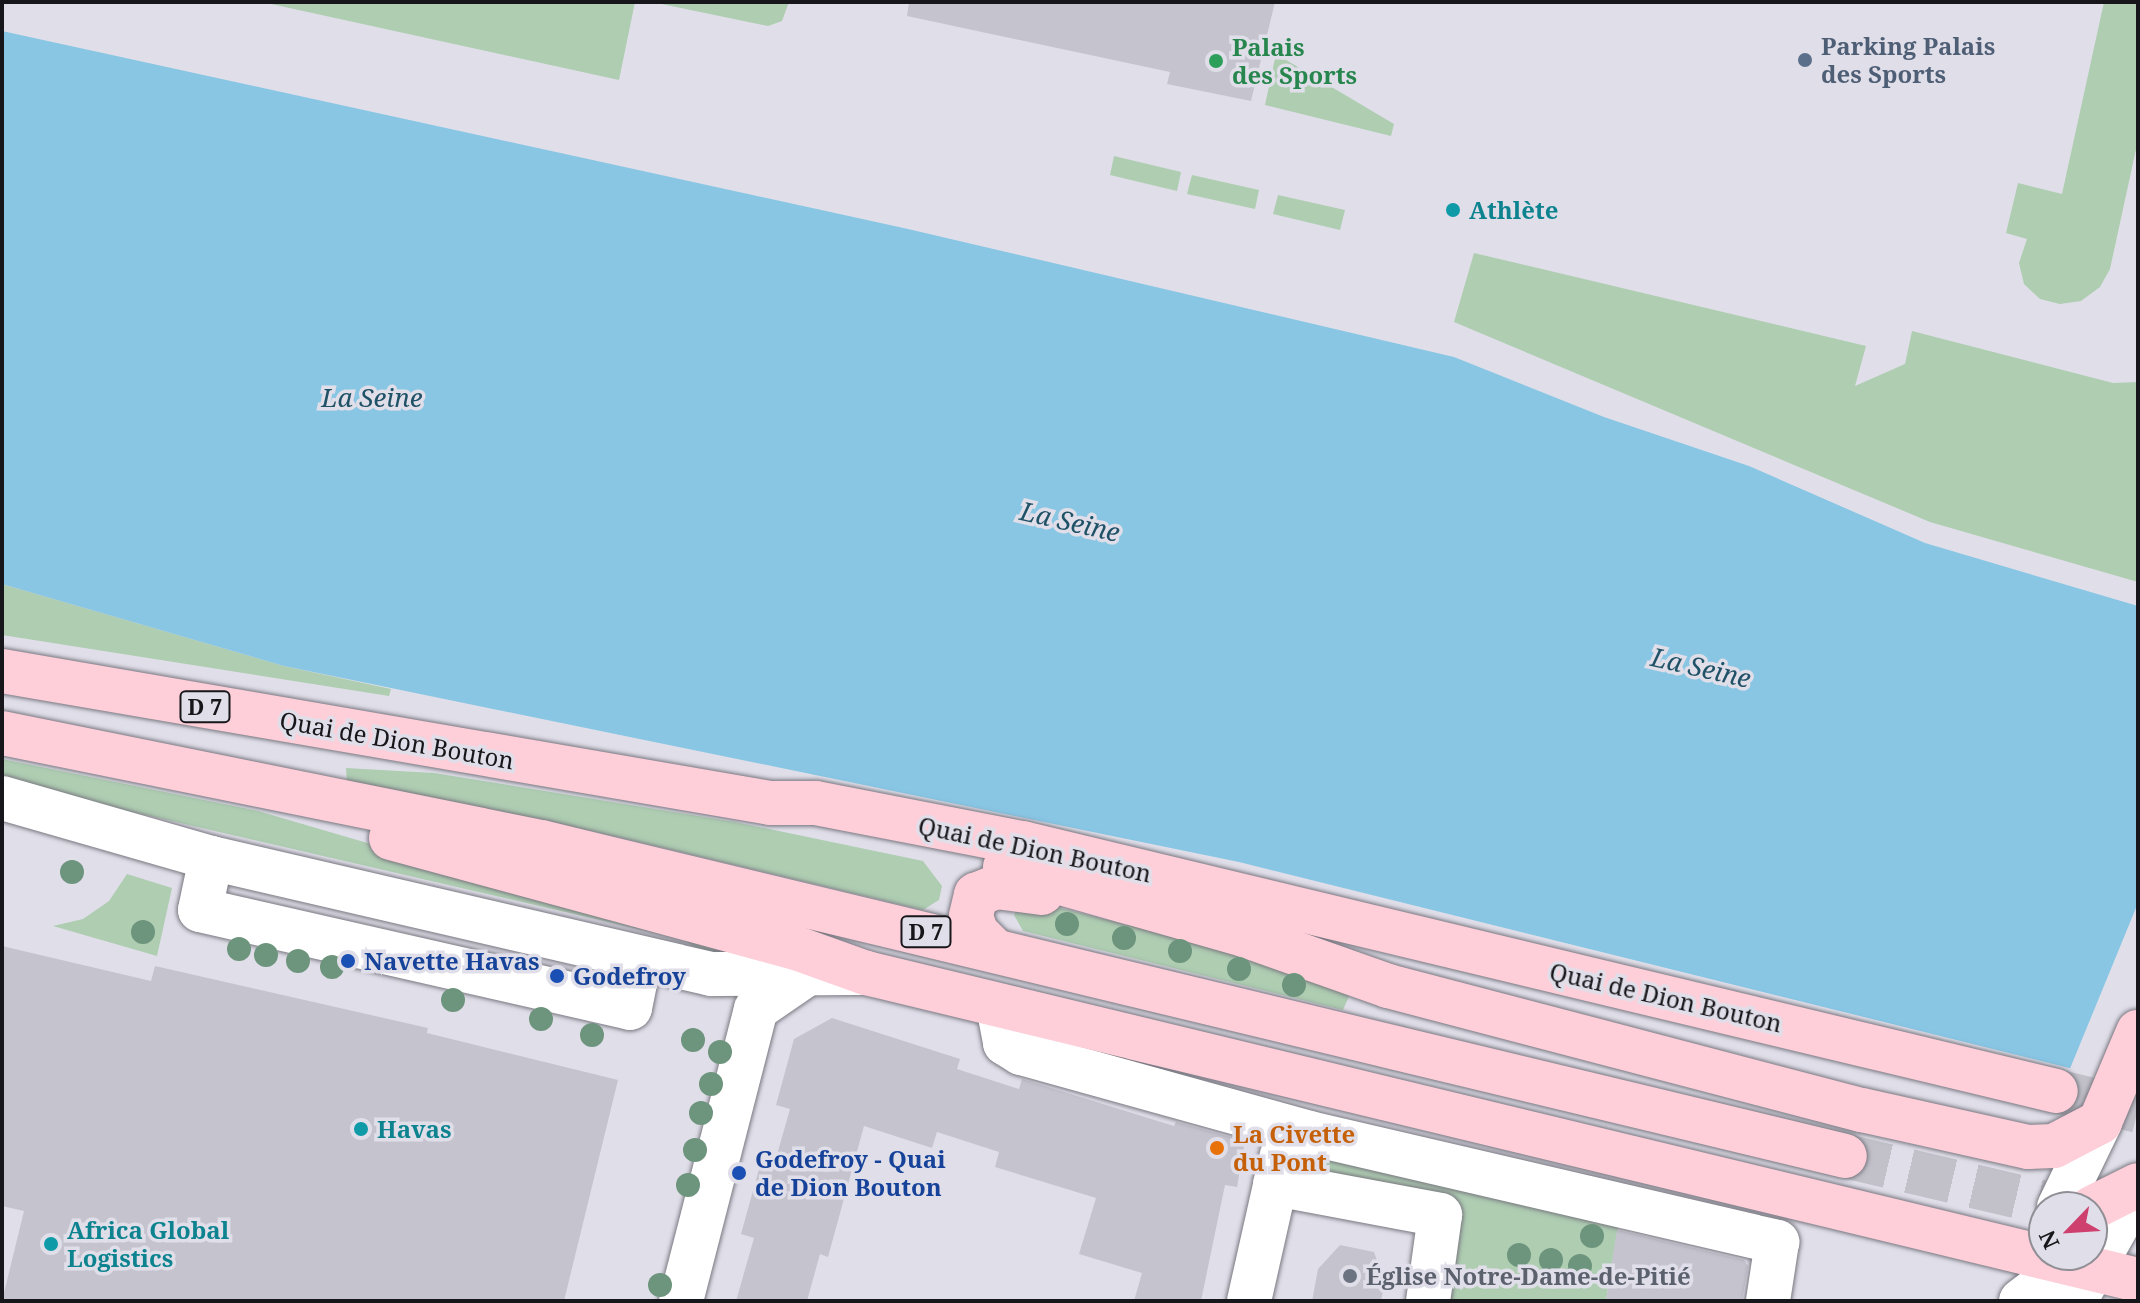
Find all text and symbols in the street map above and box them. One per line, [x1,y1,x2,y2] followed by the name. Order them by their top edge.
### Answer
[1821,32,1995,88] place label: Parking Palais des Sports
[1232,33,1357,89] place label: Palais des Sports
[1796,51,1814,69] marker: Parking Palais des Sports
[1207,52,1225,70] marker: Palais des Sports
[1469,196,1558,224] place label: Athlète
[1444,201,1462,219] marker: Athlète
[321,382,423,414] water label: La Seine
[1017,495,1123,549] water label: La Seine
[1648,641,1754,695] water label: La Seine
[179,689,231,725] road number: D 7
[278,705,516,775] street label: Quai de Dion Bouton
[916,810,1154,888] street label: Quai de Dion Bouton
[900,914,952,950] road number: D 7
[364,947,540,975] place label: Navette Havas
[339,952,357,970] marker: Navette Havas
[1547,956,1785,1038] street label: Quai de Dion Bouton
[573,962,686,990] place label: Godefroy
[548,967,566,985] marker: Godefroy
[377,1115,452,1143] place label: Havas
[352,1120,370,1138] marker: Havas
[1233,1120,1355,1176] place label: La Civette du Pont
[1208,1139,1226,1157] marker: La Civette du Pont
[755,1145,946,1201] place label: Godefroy - Quai de Dion Bouton
[730,1164,748,1182] marker: Godefroy - Quai de Dion Bouton
[2028,1191,2108,1271] north arrow
[67,1216,229,1272] place label: Africa Global Logistics
[2031,1226,2065,1254] text: N
[42,1235,60,1253] marker: Africa Global Logistics
[1366,1262,1691,1290] place label: Église Notre-Dame-de-Pitié
[1341,1267,1359,1285] marker: Église Notre-Dame-de-Pitié

